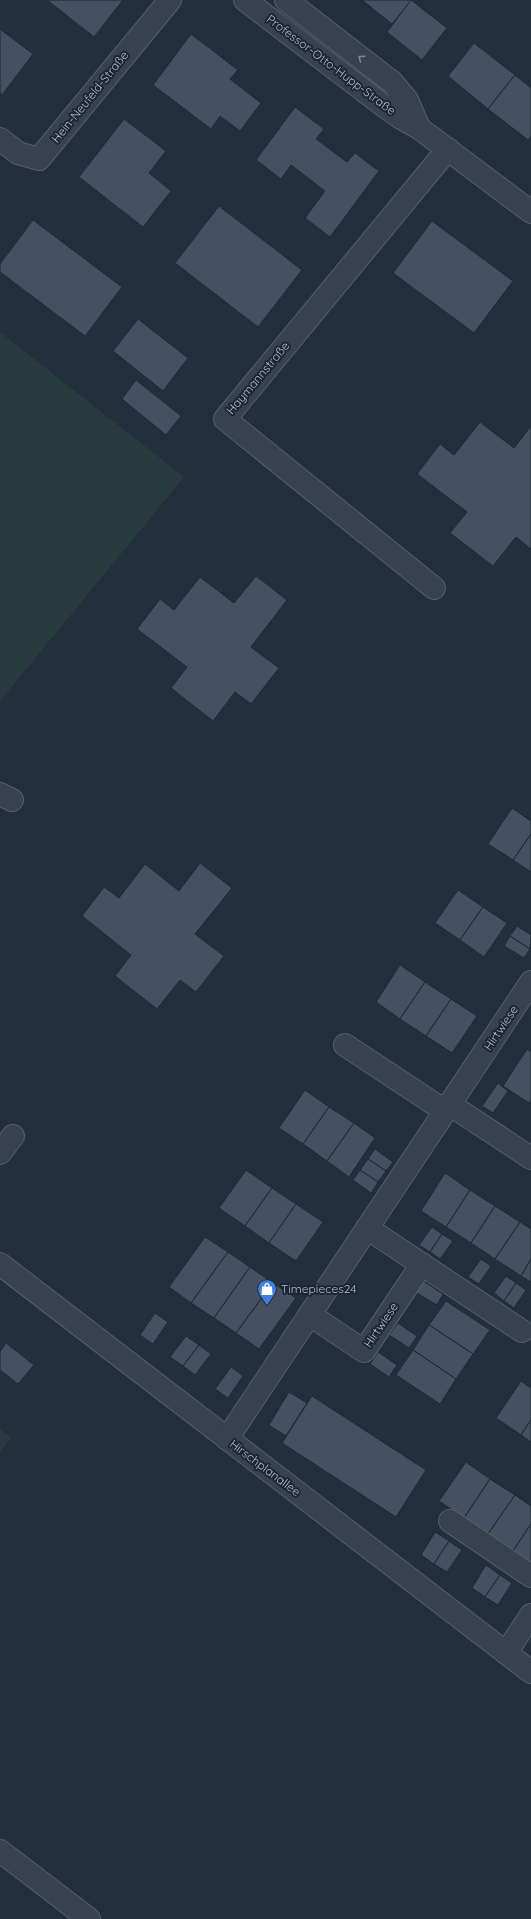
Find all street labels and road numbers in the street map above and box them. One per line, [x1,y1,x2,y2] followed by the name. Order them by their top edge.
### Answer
[264,11,399,118] street label: Professor-Otto-Hupp-Straße
[48,48,131,146] street label: Hein-Neufeld-Straße
[223,338,293,417] street label: Haymannstraße
[480,1002,521,1053] street label: Hirtwiese
[360,1299,401,1350] street label: Hirtwiese
[227,1436,304,1499] street label: Hirschplanallee

